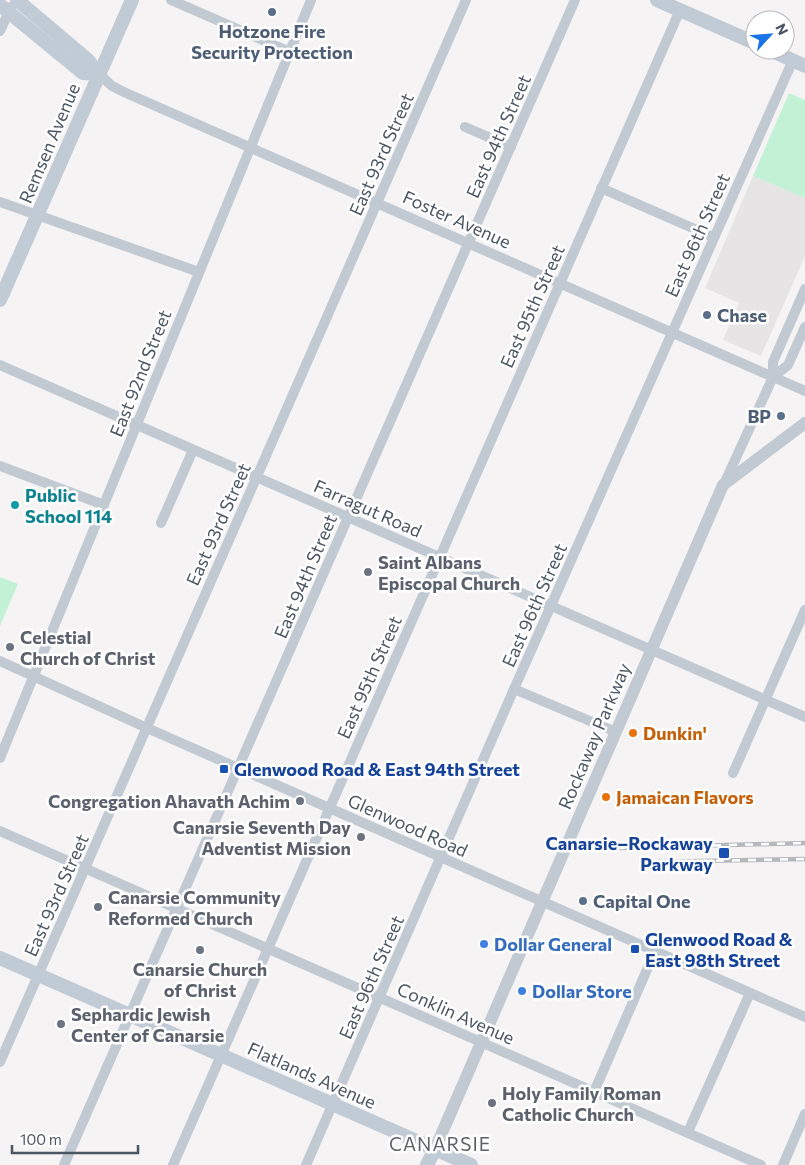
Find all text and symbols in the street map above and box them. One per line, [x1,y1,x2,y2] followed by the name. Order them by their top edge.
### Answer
[266,6,278,18] marker: Hotzone Fire Security Protection
[745,10,795,60] north arrow
[191,20,353,63] place label: Hotzone Fire Security Protection
[772,21,792,38] text: N
[461,71,535,201] street label: East 94th Street
[14,80,84,206] street label: Remsen Avenue
[344,89,418,219] street label: East 93rd Street
[660,170,734,300] street label: East 96th Street
[400,185,514,253] street label: Foster Avenue
[495,241,569,371] street label: East 95th Street
[717,304,767,326] place label: Chase
[105,306,175,440] street label: East 92nd Street
[701,309,713,321] marker: Chase
[747,405,771,427] place label: BP
[775,410,787,422] marker: BP
[181,459,255,589] street label: East 93rd Street
[311,474,425,542] street label: Farragut Road
[25,484,112,527] place label: Public School 114
[9,499,21,511] marker: Public School 114
[269,511,341,641] street label: East 94th Street
[497,540,571,670] street label: East 96th Street
[378,551,520,594] place label: Saint Albans Episcopal Church
[362,566,374,578] marker: Saint Albans Episcopal Church
[332,612,406,742] street label: East 95th Street
[20,626,156,669] place label: Celestial Church of Christ
[4,641,16,653] marker: Celestial Church of Christ
[553,660,635,812] street label: Rockaway Parkway
[643,722,707,744] place label: Dunkin'
[627,727,639,739] marker: Dunkin'
[234,758,520,780] place label: Glenwood Road & East 94th Street
[218,763,230,775] marker: Glenwood Road & East 94th Street
[616,786,754,808] place label: Jamaican Flavors
[345,789,471,861] street label: Glenwood Road
[48,790,290,812] place label: Congregation Ahavath Achim
[600,791,612,803] marker: Jamaican Flavors
[294,795,306,807] marker: Congregation Ahavath Achim
[173,816,351,859] place label: Canarsie Seventh Day Adventist Mission
[19,830,93,960] street label: East 93rd Street
[355,831,367,843] marker: Canarsie Seventh Day Adventist Mission
[545,832,713,875] place label: Canarsie–Rockaway Parkway
[717,846,731,860] marker: Canarsie–Rockaway Parkway
[108,886,281,929] place label: Canarsie Community Reformed Church
[593,890,690,912] place label: Capital One
[577,895,589,907] marker: Capital One
[92,901,104,913] marker: Canarsie Community Reformed Church
[334,912,408,1042] street label: East 96th Street
[645,928,793,971] place label: Glenwood Road & East 98th Street
[494,933,612,955] place label: Dollar General
[478,938,490,950] marker: Dollar General
[629,943,641,955] marker: Glenwood Road & East 98th Street
[194,944,206,956] marker: Canarsie Church of Christ
[133,958,267,1001] place label: Canarsie Church of Christ
[394,977,518,1049] street label: Conklin Avenue
[532,980,632,1002] place label: Dollar Store
[516,985,528,997] marker: Dollar Store
[71,1003,224,1046] place label: Sephardic Jewish Center of Canarsie
[55,1018,67,1030] marker: Sephardic Jewish Center of Canarsie
[244,1037,380,1113] street label: Flatlands Avenue
[502,1082,661,1125] place label: Holy Family Roman Catholic Church
[486,1097,498,1109] marker: Holy Family Roman Catholic Church
[12,1122,139,1154] scale bar
[20,1130,62,1148] text: 100 m
[389,1132,491,1155] district label: CANARSIE

